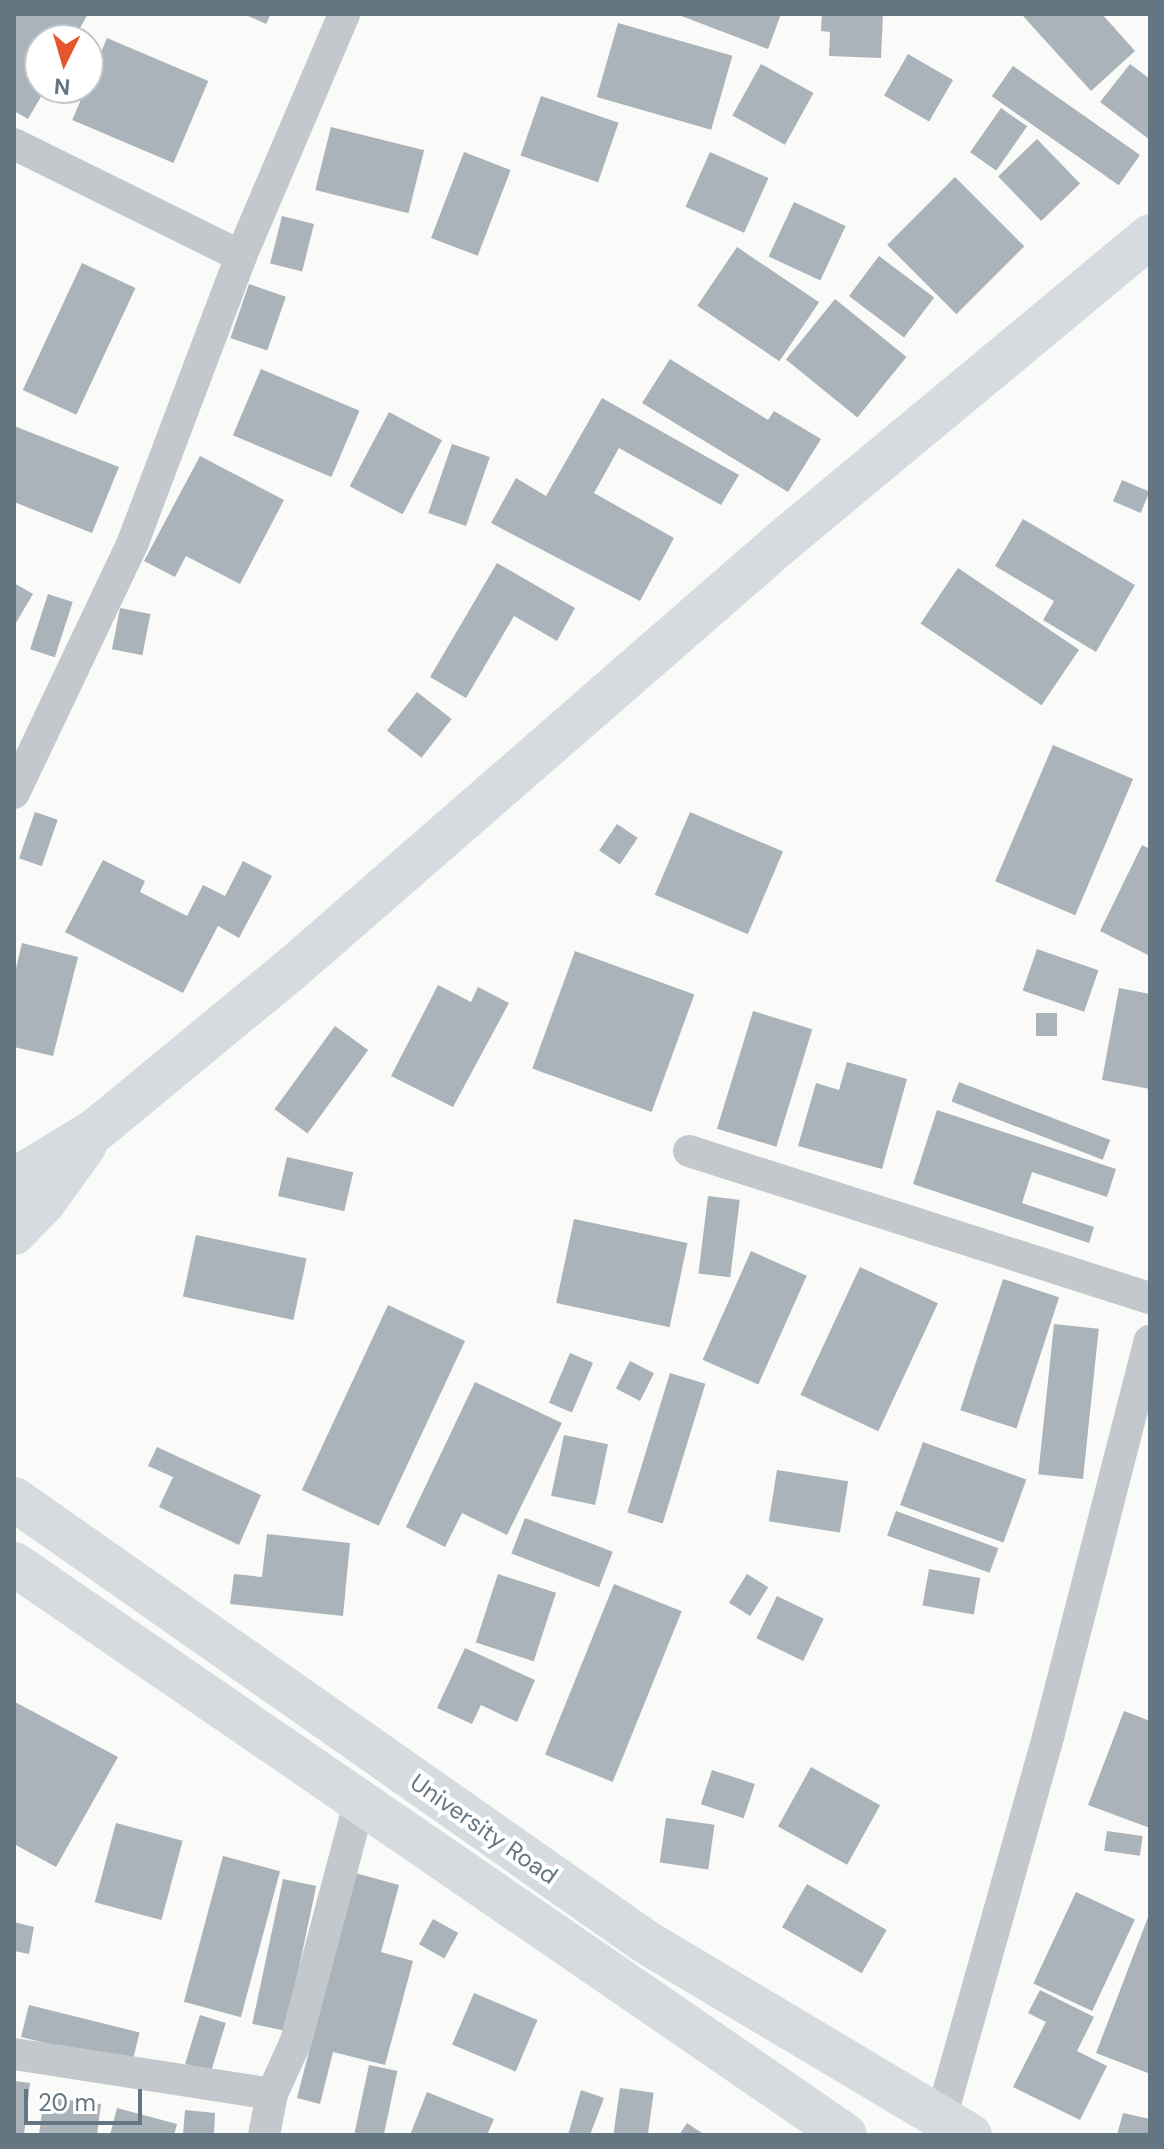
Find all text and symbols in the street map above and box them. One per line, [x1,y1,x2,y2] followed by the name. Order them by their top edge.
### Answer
[24,24,104,104] north arrow
[53,71,71,102] text: N
[405,1768,563,1890] street label: University Road
[28,2073,146,2123] scale bar
[38,2087,96,2118] text: 20 m

